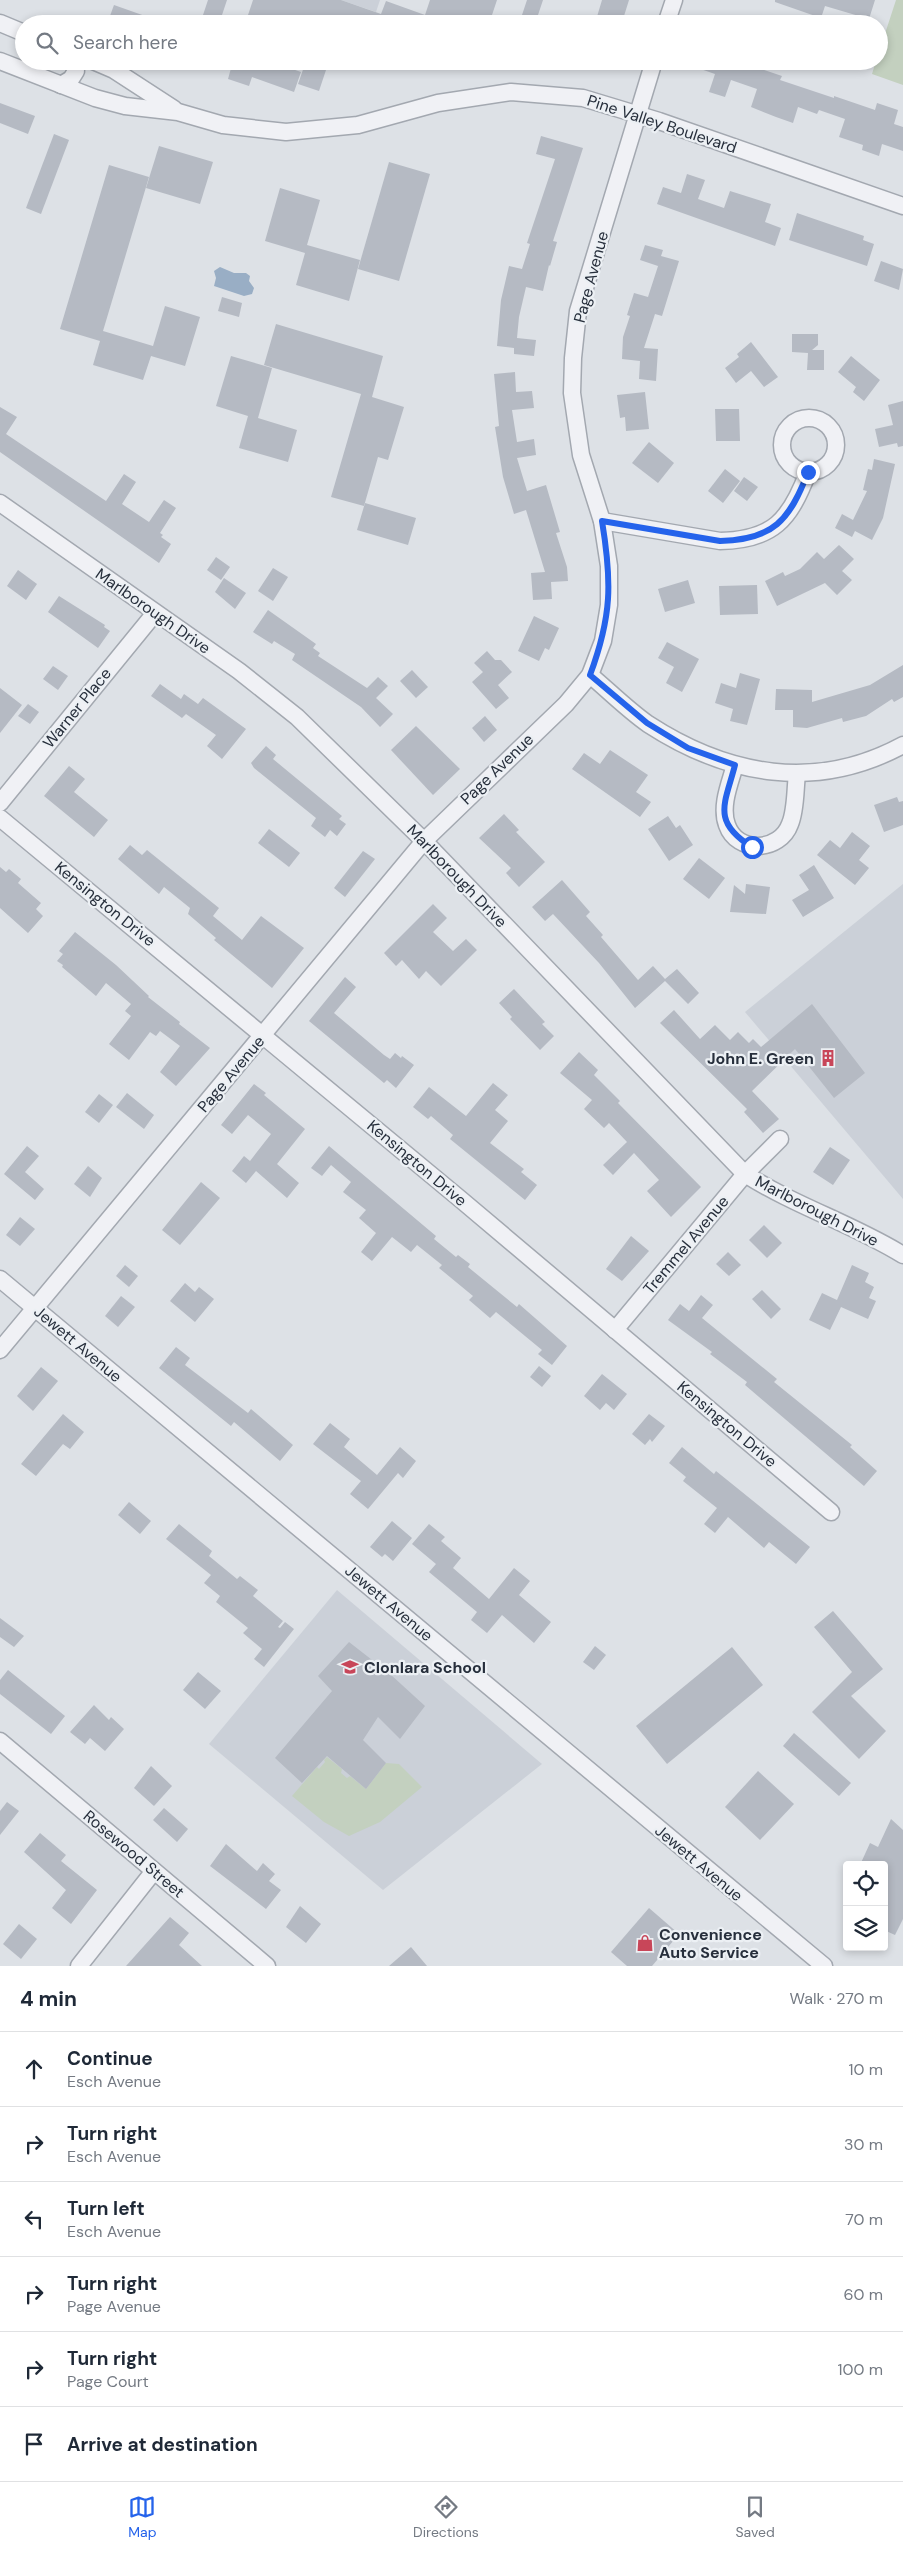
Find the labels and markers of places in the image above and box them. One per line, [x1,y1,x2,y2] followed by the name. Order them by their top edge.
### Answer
[707,1048,814,1069] place label: John E. Green
[818,1048,838,1068] building icon: John E. Green
[340,1657,360,1677] school or university icon: Clonlara School
[364,1657,486,1678] place label: Clonlara School
[659,1924,762,1963] place label: Convenience Auto Service
[635,1933,655,1953] shop icon: Convenience Auto Service

